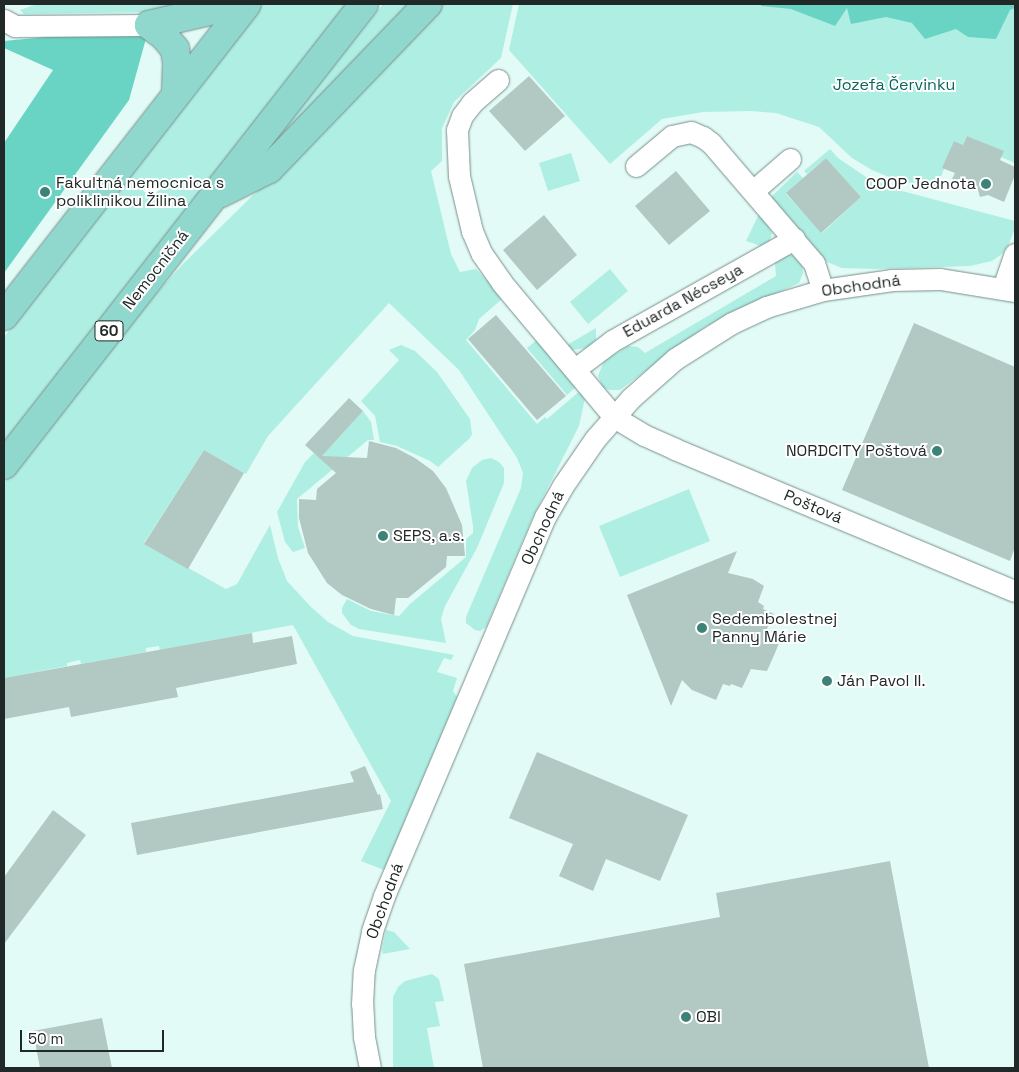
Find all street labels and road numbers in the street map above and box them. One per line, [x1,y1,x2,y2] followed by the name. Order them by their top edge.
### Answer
[119,226,193,314] street label: Nemocničná
[620,260,746,342] street label: Eduarda Nécseya
[820,271,902,301] street label: Obchodná
[94,318,124,344] road number: 60
[781,486,845,528] street label: Poštová
[517,488,569,568] street label: Obchodná
[362,860,408,942] street label: Obchodná

